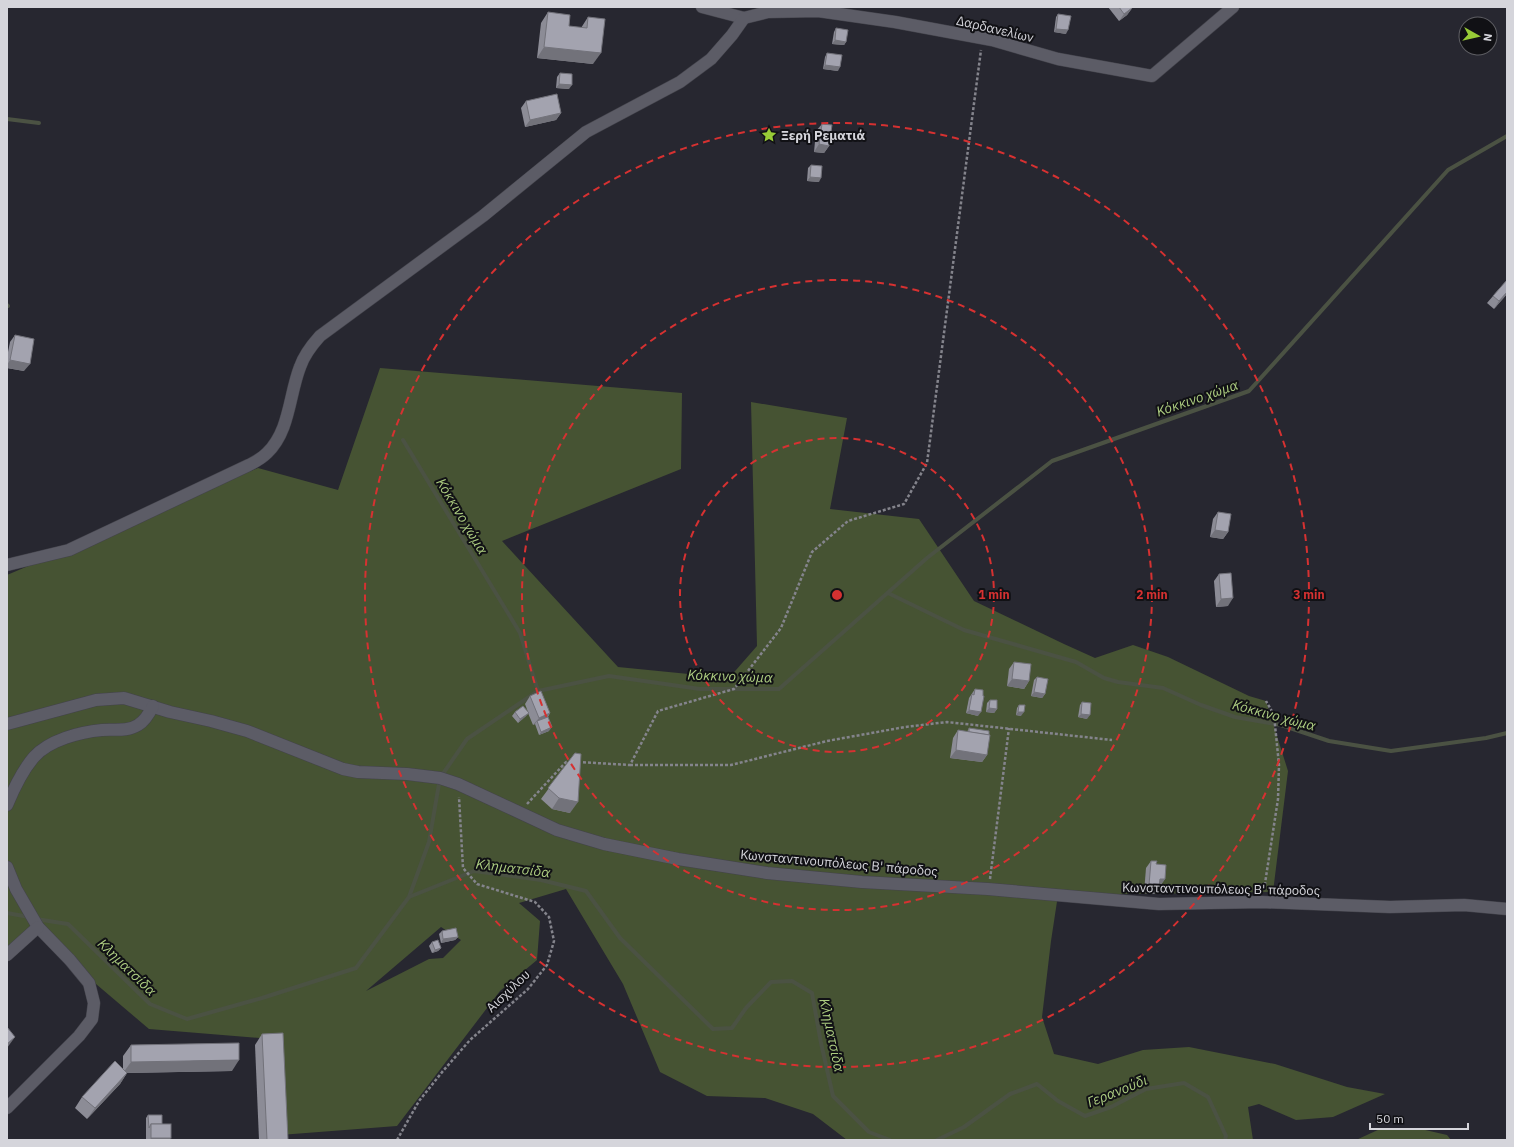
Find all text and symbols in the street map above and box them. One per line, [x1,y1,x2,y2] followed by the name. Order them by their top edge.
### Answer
[954,12,1036,46] street label: Δαρδανελίων
[1458,16,1498,56] north arrow
[1480,32,1495,42] text: N
[760,126,778,144] place icon: Ξερή Ρεματιά
[781,127,866,144] place label: Ξερή Ρεματιά
[1154,376,1240,420] water label: Κόκκινο χώμα
[432,475,492,557] water label: Κόκκινο χώμα
[978,587,1010,602] text: 1 min
[1136,587,1168,602] text: 2 min
[1293,587,1325,602] text: 3 min
[830,588,844,602] centre of rings
[687,666,773,686] water label: Κόκκινο χώμα
[1230,695,1318,735] water label: Κόκκινο χώμα
[740,846,938,880] street label: Κωνσταντινουπόλεως Β' πάροδος
[475,855,551,882] water label: Κληματσίδα
[1122,879,1320,899] street label: Κωνσταντινουπόλεως Β' πάροδος
[94,935,160,1000] water label: Κληματσίδα
[483,966,533,1016] street label: Αισχύλου
[815,997,849,1074] water label: Κληματσίδα
[1084,1071,1150,1111] water label: Γερανούδι
[1370,1105,1468,1131] scale bar
[1376,1111,1404,1126] text: 50 m

